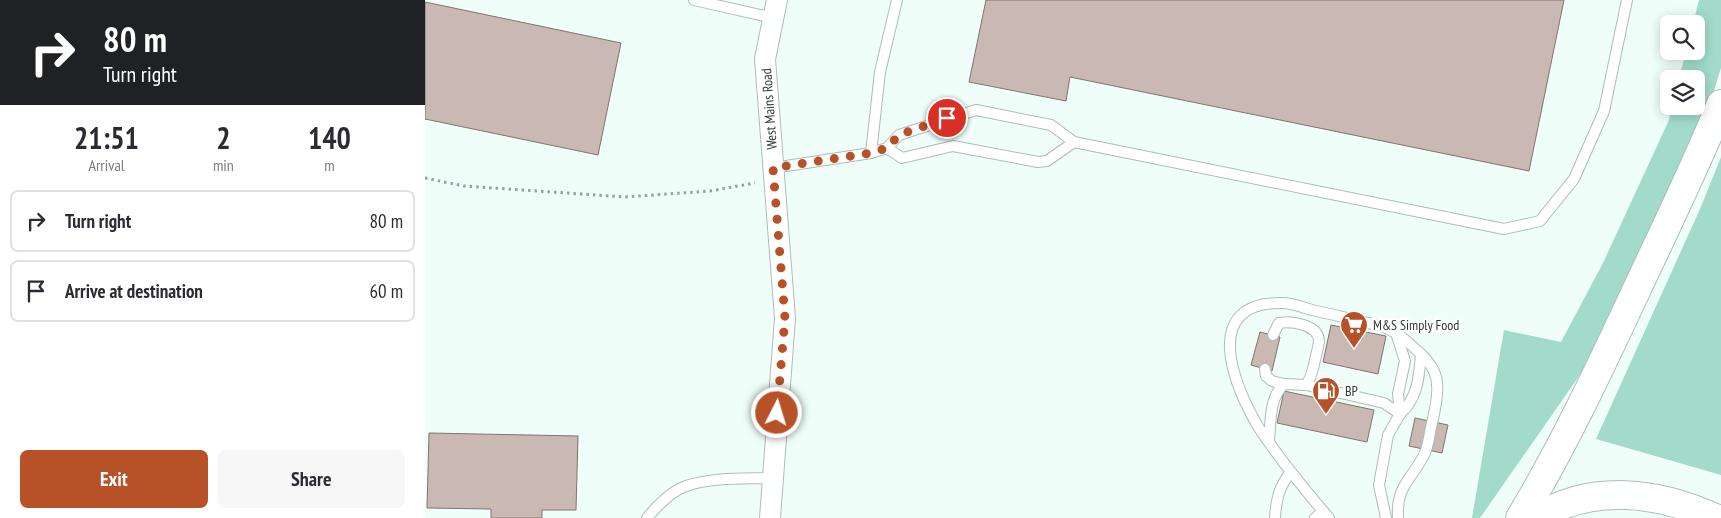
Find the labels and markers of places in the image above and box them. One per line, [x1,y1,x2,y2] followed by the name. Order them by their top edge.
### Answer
[926,97,968,139] pin
[1339,310,1369,349] supermarket icon: M&S Simply Food
[1373,316,1459,334] place label: M&S Simply Food
[1311,376,1341,415] fuel station icon: BP
[1345,382,1358,400] place label: BP

